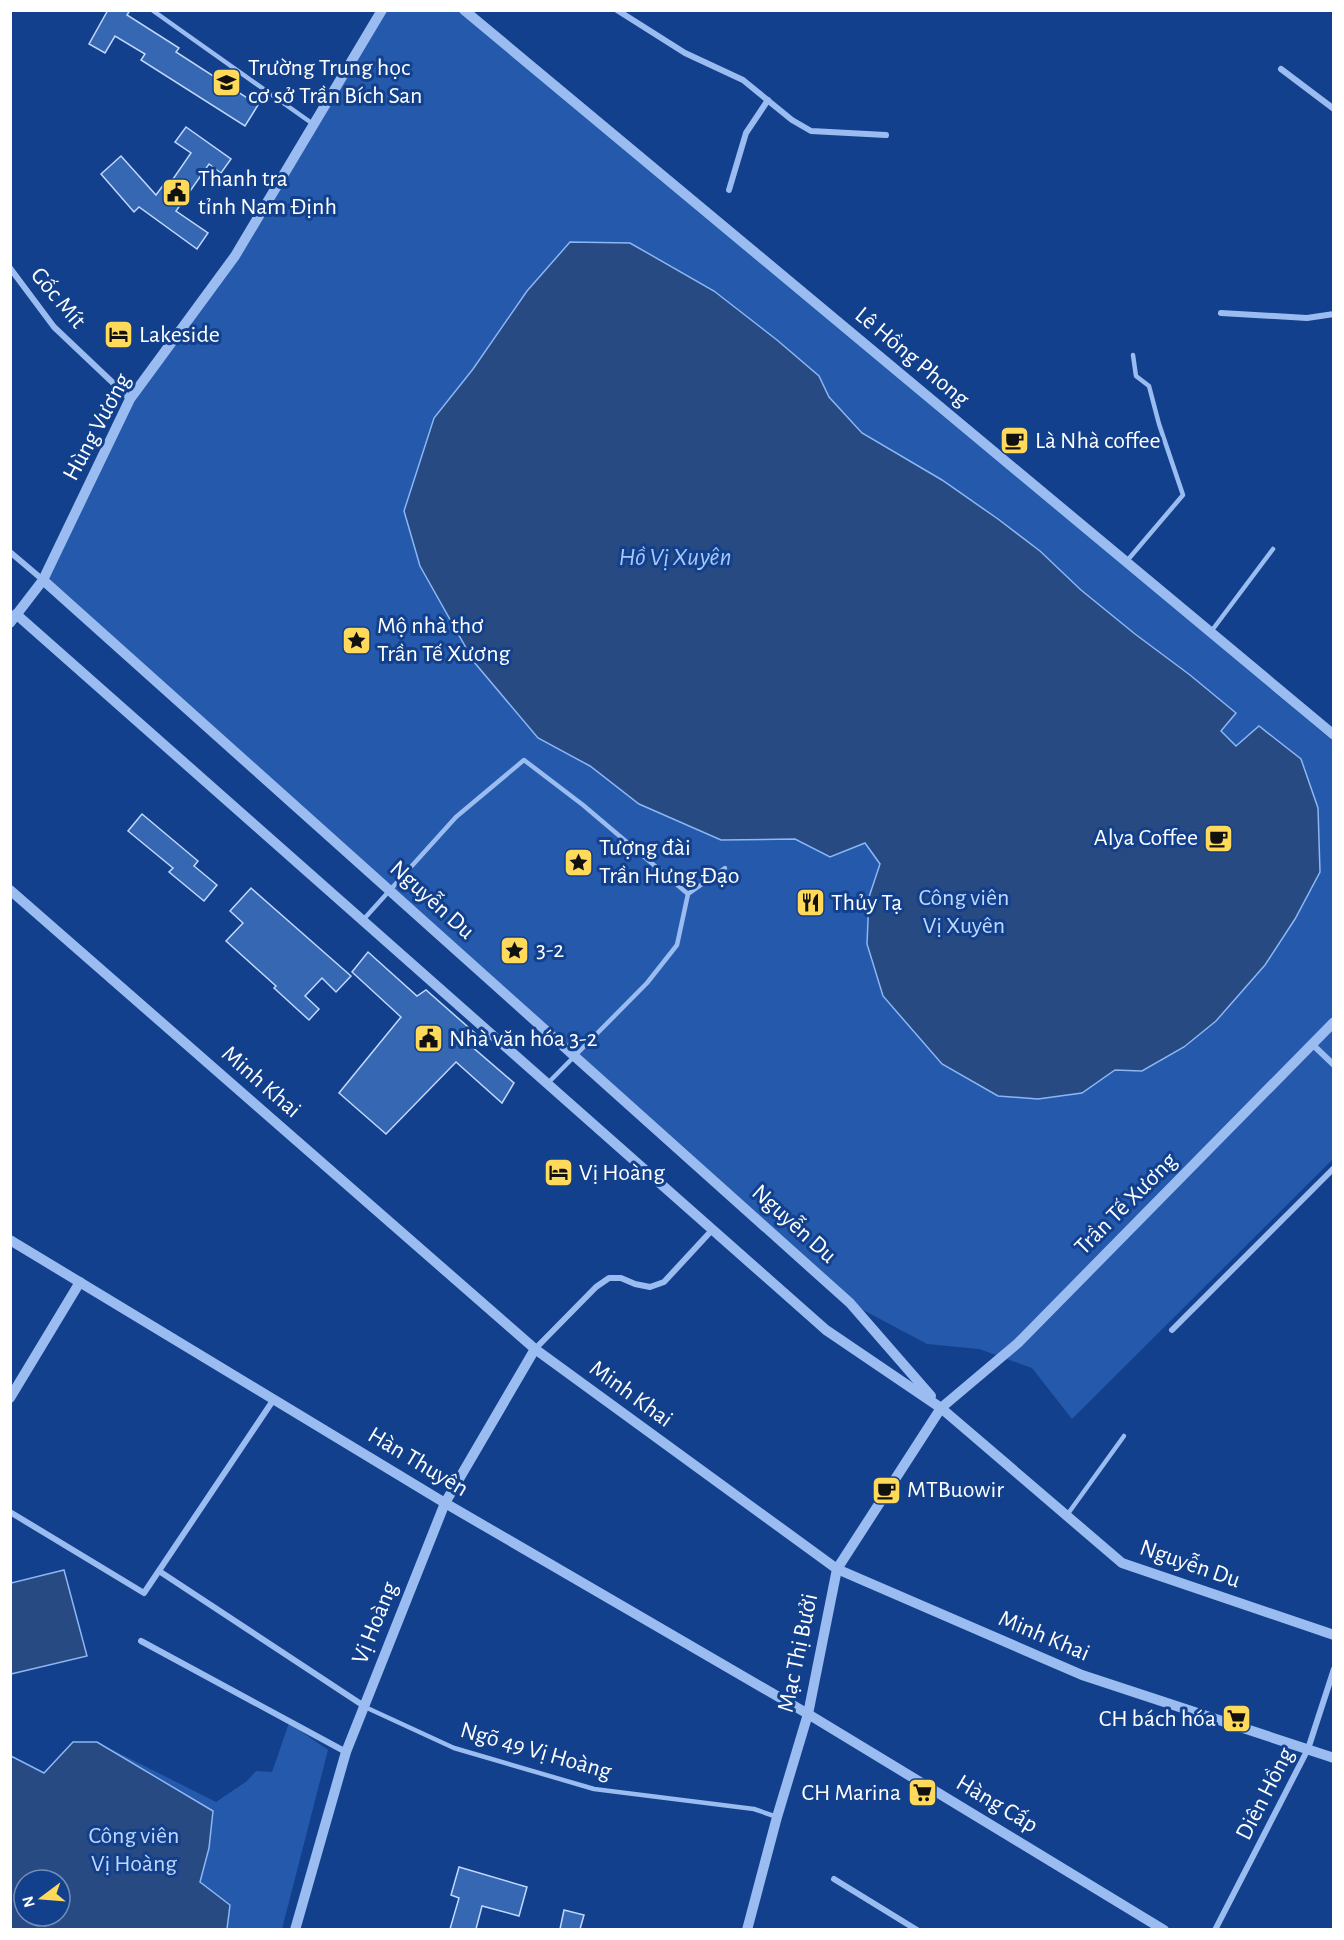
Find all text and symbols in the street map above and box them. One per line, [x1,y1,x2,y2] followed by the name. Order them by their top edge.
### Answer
[248,56,422,108] place label: Trường Trung học cơ sở Trần Bích San
[211,66,243,98] school or university icon: Trường Trung học cơ sở Trần Bích San
[198,167,337,219] place label: Thanh tra tỉnh Nam Định
[161,177,193,209] public building icon: Thanh tra tỉnh Nam Định
[26,263,90,333] street label: Gốc Mít
[850,303,974,412] street label: Lê Hồng Phong
[102,319,134,351] hotel icon: Lakeside
[139,323,220,347] place label: Lakeside
[59,369,135,485] street label: Hùng Vương
[998,425,1030,457] cafe icon: Là Nhà coffee
[1035,429,1161,453] place label: Là Nhà coffee
[618,544,732,571] water label: Hồ Vị Xuyên
[377,614,511,666] place label: Mộ nhà thơ Trần Tế Xương
[340,624,372,656] place icon: Mộ nhà thơ Trần Tế Xương
[1203,822,1235,854] cafe icon: Alya Coffee
[1094,826,1198,850] place label: Alya Coffee
[599,836,740,888] place label: Tượng đài Trần Hưng Đạo
[562,846,594,878] place icon: Tượng đài Trần Hưng Đạo
[385,855,480,944] street label: Nguyễn Du
[919,886,1009,938] park label: Công viên Vị Xuyên
[794,887,826,919] restaurant icon: Thủy Tạ
[831,891,902,915] place label: Thủy Tạ
[499,934,531,966] place icon: 3-2
[536,938,564,962] place label: 3-2
[412,1023,444,1055] public building icon: Nhà văn hóa 3-2
[449,1027,597,1051] place label: Nhà văn hóa 3-2
[217,1041,305,1123] street label: Minh Khai
[1070,1148,1182,1260] street label: Trần Tế Xương
[542,1157,574,1189] hotel icon: Vị Hoàng
[579,1161,665,1185] place label: Vị Hoàng
[747,1179,842,1268] street label: Nguyễn Du
[585,1356,677,1432] street label: Minh Khai
[364,1423,472,1501] street label: Hàn Thuyên
[870,1474,902,1506] cafe icon: MTBuowir
[907,1478,1004,1502] place label: MTBuowir
[1137,1535,1244,1592] street label: Nguyễn Du
[348,1578,402,1667] street label: Vị Hoàng
[774,1591,822,1715] street label: Mạc Thị Bưởi
[995,1606,1093,1666] street label: Minh Khai
[1221,1703,1253,1735] supermarket icon: CH bách hóa
[1099,1707,1216,1731] place label: CH bách hóa
[458,1718,615,1784] street label: Ngõ 49 Vị Hoàng
[1232,1744,1299,1844] street label: Diên Hồng
[952,1770,1042,1838] street label: Hàng Cấp
[906,1777,938,1809] supermarket icon: CH Marina
[802,1781,901,1805] place label: CH Marina
[89,1824,179,1876] park label: Công viên Vị Hoàng
[12,1868,72,1928] north arrow
[19,1894,38,1909] text: N

